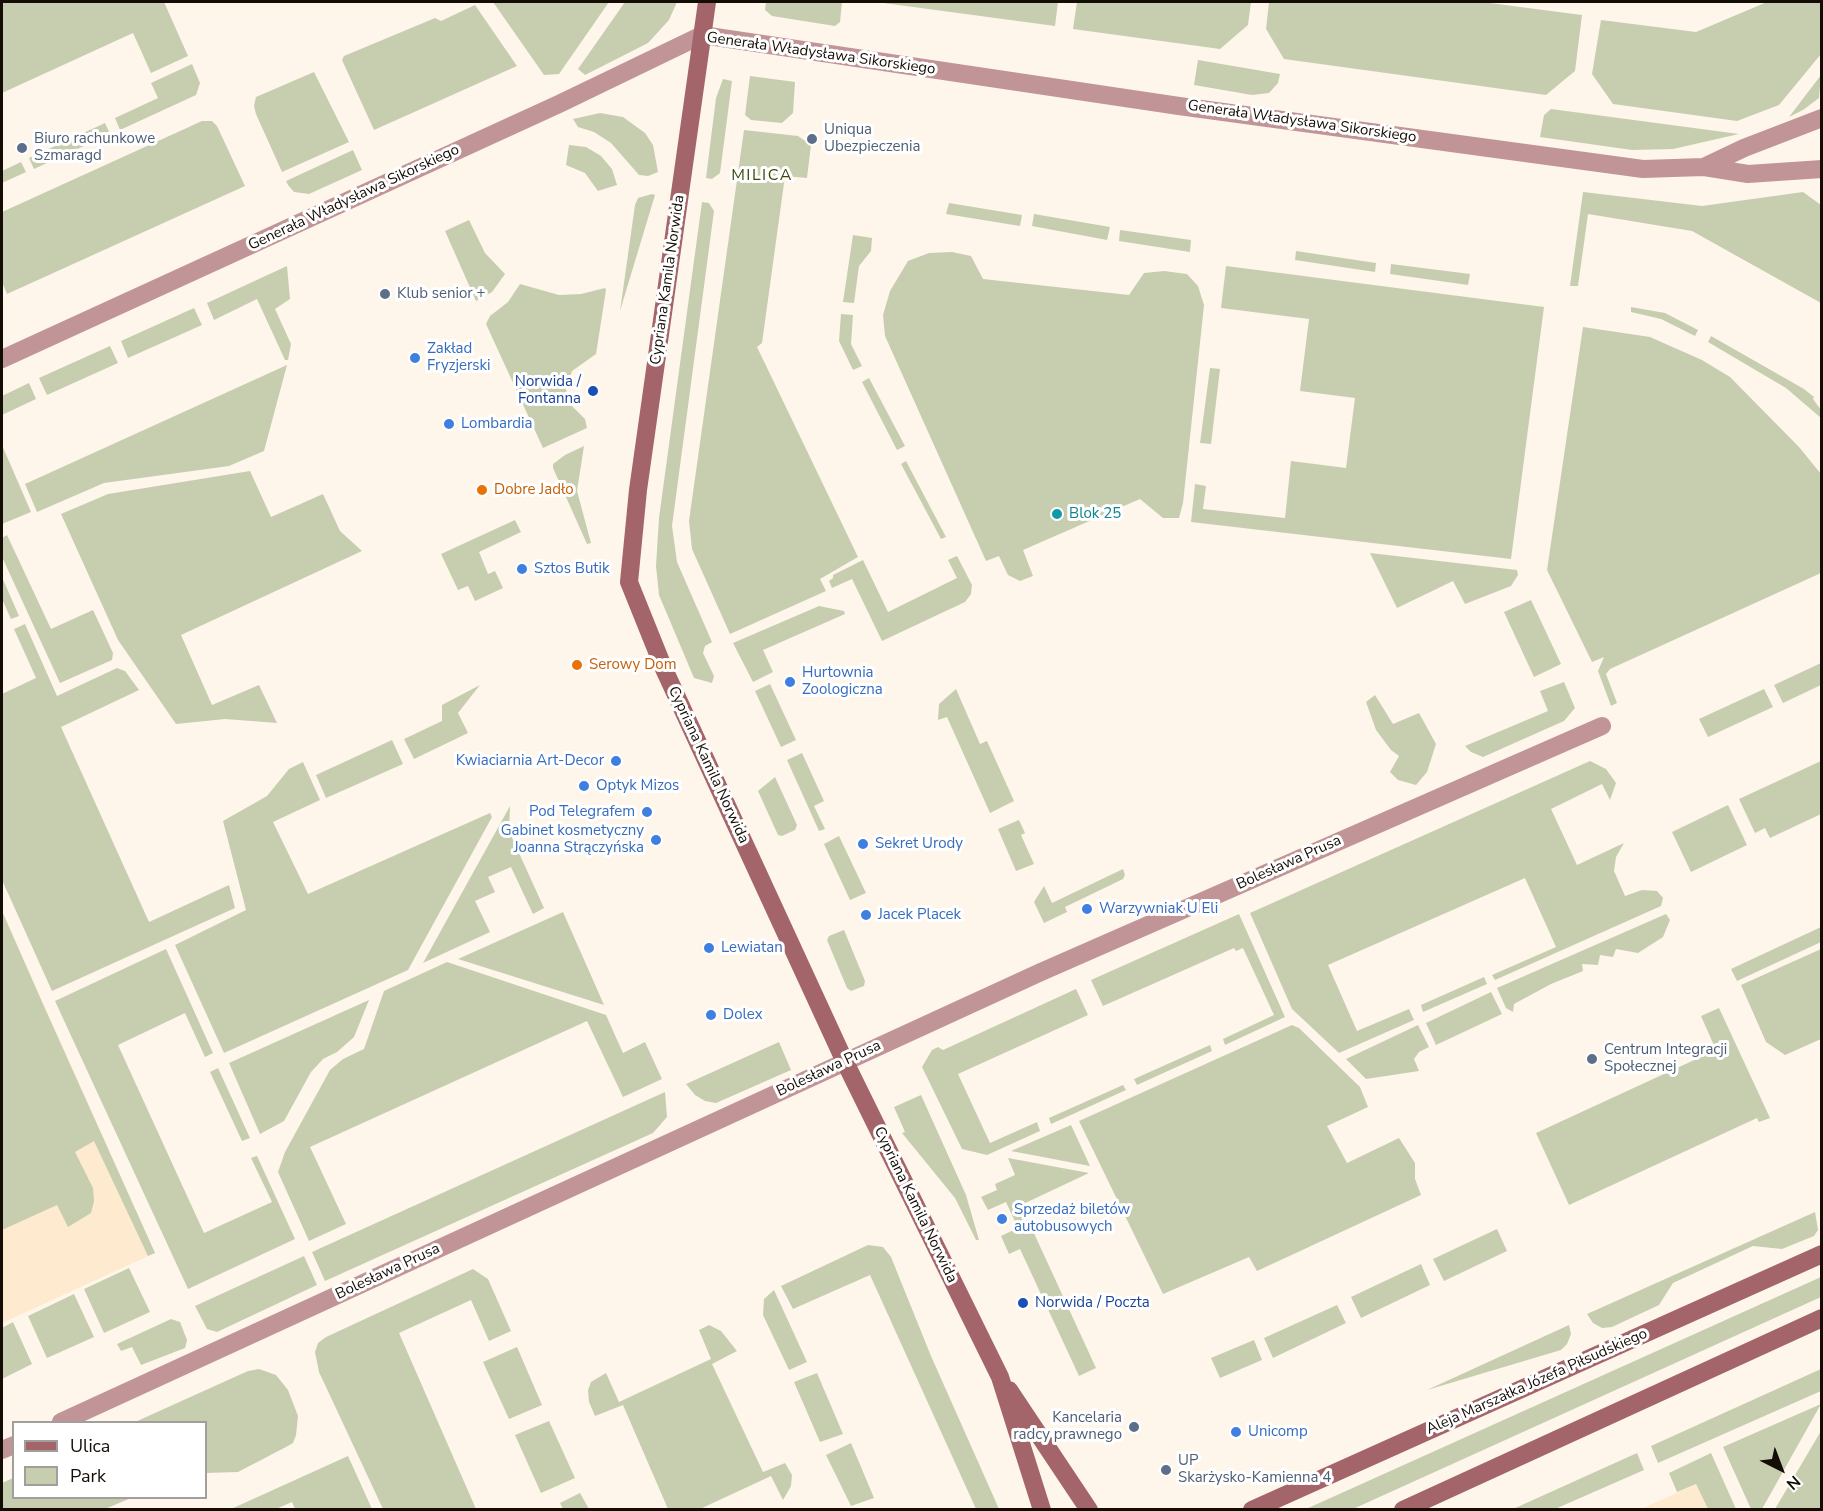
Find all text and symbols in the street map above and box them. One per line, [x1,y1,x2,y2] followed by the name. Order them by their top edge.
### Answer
[705,29,937,79] street label: Generała Władysława Sikorskiego
[1186,97,1418,147] street label: Generała Władysława Sikorskiego
[824,121,920,156] place label: Uniqua Ubezpieczenia
[34,130,155,165] place label: Biuro rachunkowe Szmaragd
[805,132,819,146] marker: Uniqua Ubezpieczenia
[15,141,29,155] marker: Biuro rachunkowe Szmaragd
[246,141,462,255] street label: Generała Władysława Sikorskiego
[731,166,793,186] district label: MILICA
[647,194,689,366] street label: Cypriana Kamila Norwida
[397,285,486,303] place label: Klub senior +
[378,287,392,301] marker: Klub senior +
[427,340,490,375] place label: Zakład Fryzjerski
[408,351,422,365] marker: Zakład Fryzjerski
[515,373,581,408] place label: Norwida / Fontanna
[586,384,600,398] marker: Norwida / Fontanna
[461,415,532,433] place label: Lombardia
[442,417,456,431] marker: Lombardia
[494,481,574,499] place label: Dobre Jadło
[475,483,489,497] marker: Dobre Jadło
[1069,505,1121,523] place label: Blok 25
[1050,507,1064,521] marker: Blok 25
[534,560,610,578] place label: Sztos Butik
[515,562,529,576] marker: Sztos Butik
[589,656,676,674] place label: Serowy Dom
[570,658,584,672] marker: Serowy Dom
[802,664,883,699] place label: Hurtownia Zoologiczna
[783,675,797,689] marker: Hurtownia Zoologiczna
[664,684,752,846] street label: Cypriana Kamila Norwida
[456,752,604,770] place label: Kwiaciarnia Art-Decor
[609,754,623,768] marker: Kwiaciarnia Art-Decor
[596,777,679,795] place label: Optyk Mizos
[577,779,591,793] marker: Optyk Mizos
[529,803,635,821] place label: Pod Telegrafem
[640,805,654,819] marker: Pod Telegrafem
[501,822,644,857] place label: Gabinet kosmetyczny Joanna Strączyńska
[1234,832,1344,894] street label: Bolesława Prusa
[649,833,663,847] marker: Gabinet kosmetyczny Joanna Strączyńska
[875,835,963,853] place label: Sekret Urody
[856,837,870,851] marker: Sekret Urody
[1099,900,1218,918] place label: Warzywniak U Eli
[1080,902,1094,916] marker: Warzywniak U Eli
[878,906,961,924] place label: Jacek Placek
[859,908,873,922] marker: Jacek Placek
[721,939,783,957] place label: Lewiatan
[702,941,716,955] marker: Lewiatan
[723,1006,763,1024] place label: Dolex
[704,1008,718,1022] marker: Dolex
[774,1037,884,1101] street label: Bolesława Prusa
[1604,1041,1727,1076] place label: Centrum Integracji Społecznej
[1585,1052,1599,1066] marker: Centrum Integracji Społecznej
[869,1124,961,1286] street label: Cypriana Kamila Norwida
[1014,1201,1130,1236] place label: Sprzedaż biletów autobusowych
[995,1212,1009,1226] marker: Sprzedaż biletów autobusowych
[333,1240,443,1304] street label: Bolesława Prusa
[1035,1294,1150,1312] place label: Norwida / Poczta
[1016,1296,1030,1310] marker: Norwida / Poczta
[1424,1325,1650,1439] street label: Aleja Marszałka Józefa Piłsudskiego
[1013,1409,1122,1444] place label: Kancelaria radcy prawnego
[1127,1420,1141,1434] marker: Kancelaria radcy prawnego
[12,1421,207,1499] legend
[1248,1423,1308,1441] place label: Unicomp
[1229,1425,1243,1439] marker: Unicomp
[70,1434,110,1458] text: Ulica
[1751,1439,1811,1499] north arrow
[1178,1452,1331,1487] place label: UP Skarżysko-Kamienna 4
[1159,1463,1173,1477] marker: UP Skarżysko-Kamienna 4
[70,1464,106,1488] text: Park
[1781,1470,1805,1495] text: N

